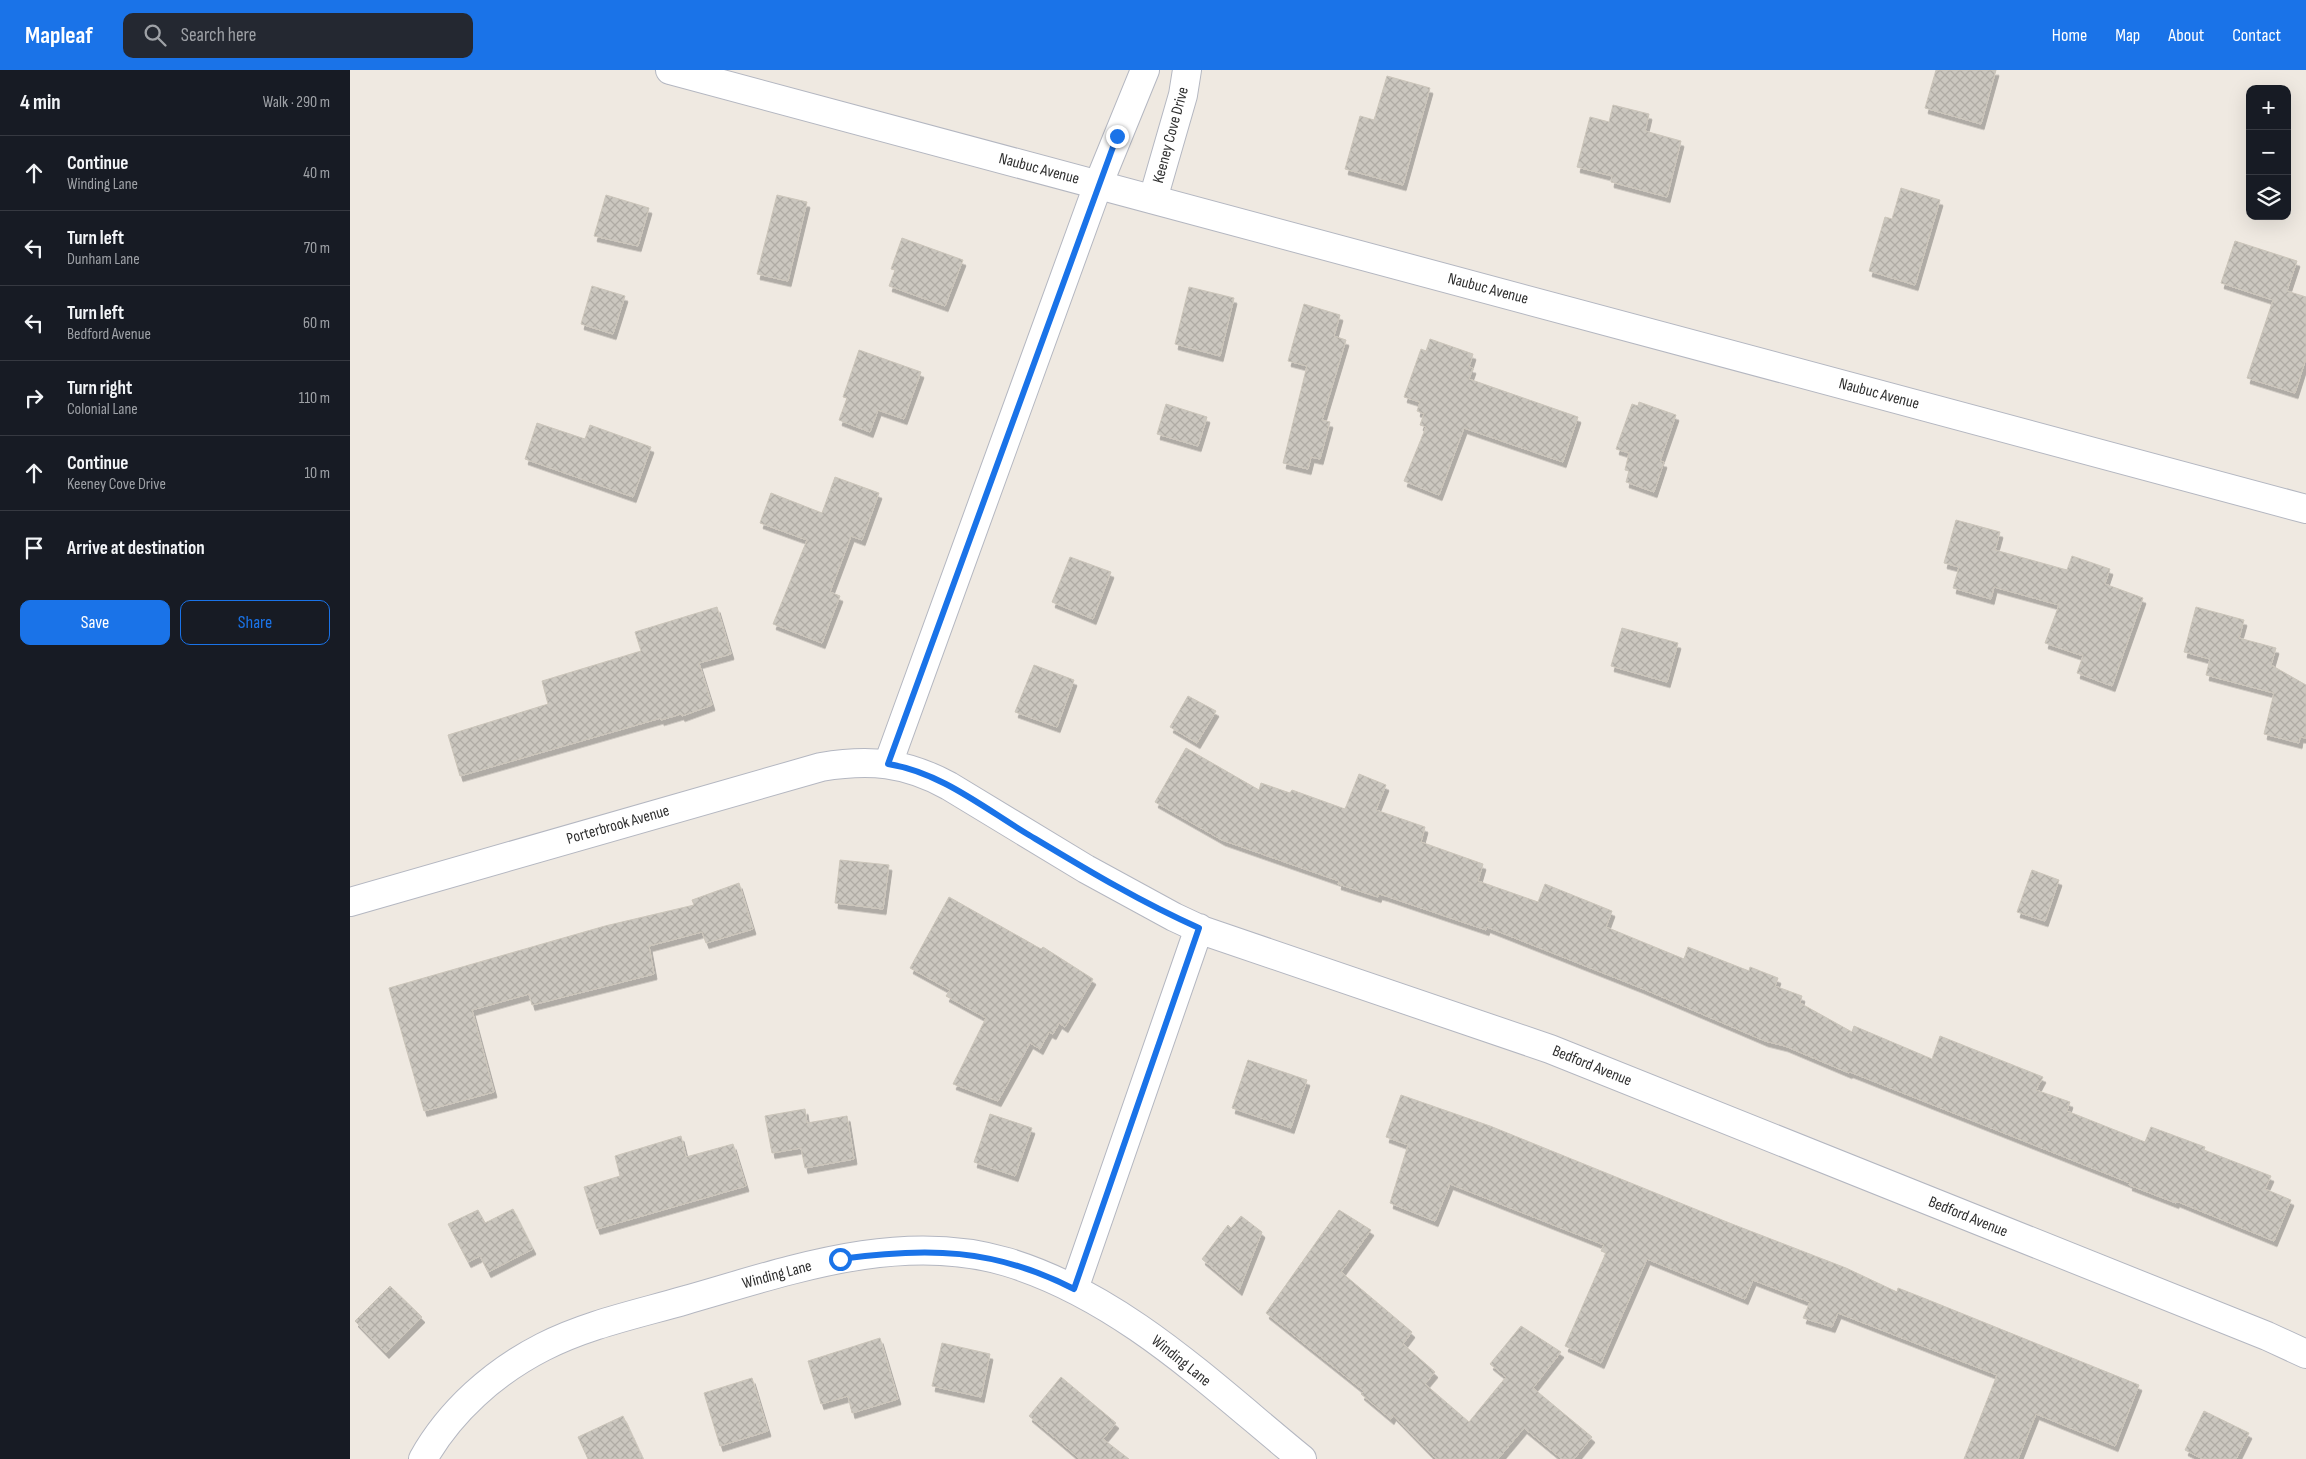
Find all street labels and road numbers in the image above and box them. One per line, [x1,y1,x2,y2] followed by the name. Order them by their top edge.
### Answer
[1149,85,1193,185] street label: Keeney Cove Drive
[997,149,1081,189] street label: Naubuc Avenue
[1446,269,1530,309] street label: Naubuc Avenue
[1837,374,1921,414] street label: Naubuc Avenue
[564,801,672,849] street label: Porterbrook Avenue
[1550,1041,1634,1091] street label: Bedford Avenue
[1926,1192,2010,1242] street label: Bedford Avenue
[740,1257,814,1293] street label: Winding Lane
[1147,1331,1215,1391] street label: Winding Lane

